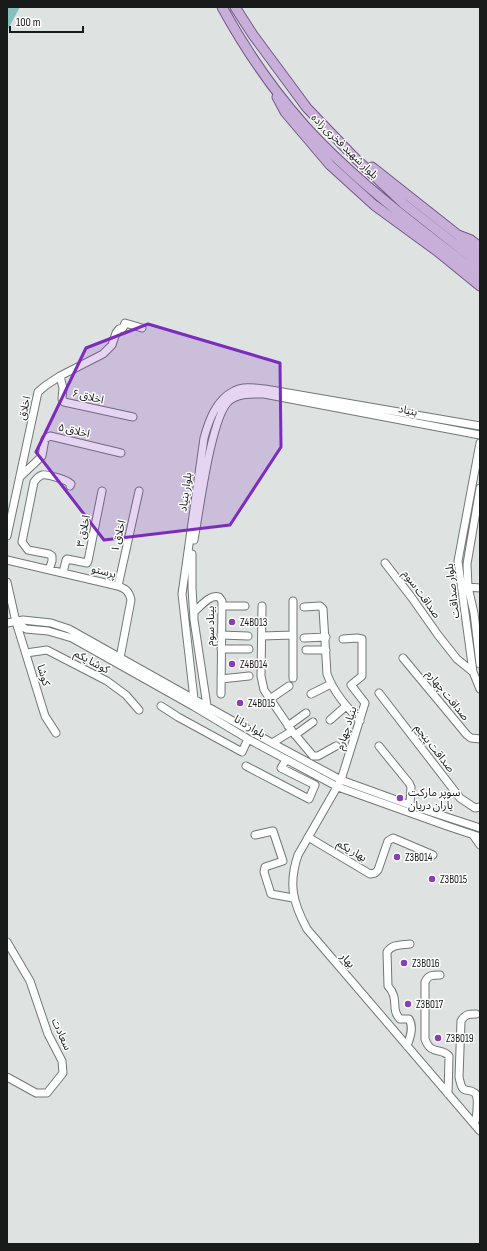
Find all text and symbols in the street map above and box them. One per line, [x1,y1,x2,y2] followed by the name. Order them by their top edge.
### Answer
[10,8,83,34] scale bar
[16,15,41,30] text: 100 m
[308,111,381,182] street label: بلوار شهید فخری زاده
[71,387,105,406] street label: اخلاق ۶
[16,395,33,421] street label: اخلاق
[397,402,419,419] street label: بنیاد
[57,421,91,440] street label: اخلاق ۵
[176,472,195,512] street label: بلوار بنیاد
[74,514,93,548] street label: اخلاق ۳
[109,519,128,553] street label: اخلاق ۱
[90,562,118,582] street label: پرستو
[443,563,462,619] street label: بلوار صداقت
[399,568,443,622] street label: صداقت سوم
[204,606,218,646] street label: بیناد سوم
[240,616,268,629] place label: Z4B013
[227,617,237,627] marker: Z4B013
[71,647,112,678] street label: کوشا یکم
[240,658,268,671] place label: Z4B014
[227,659,237,669] marker: Z4B014
[34,663,53,688] street label: کوشا
[422,667,472,724] street label: صداقت چهارم
[248,697,275,710] place label: Z4B015
[235,698,245,708] marker: Z4B015
[333,705,361,752] street label: بنیاد چهارم
[232,712,268,741] street label: بلوار دانا
[410,722,457,776] street label: صداقت پنجم
[408,786,461,812] place label: سوپر مارکت یاران دریان
[395,793,405,803] marker: سوپر مارکت یاران دریان
[333,837,369,866] street label: بهار یکم
[405,851,433,864] place label: Z3B014
[392,852,402,862] marker: Z3B014
[440,873,467,886] place label: Z3B015
[427,874,437,884] marker: Z3B015
[337,949,358,971] street label: بهار
[412,957,440,970] place label: Z3B016
[399,958,409,968] marker: Z3B016
[416,998,444,1011] place label: Z3B017
[403,999,413,1009] marker: Z3B017
[49,1016,74,1053] street label: سعادت
[446,1032,474,1045] place label: Z3B019
[433,1033,443,1043] marker: Z3B019

